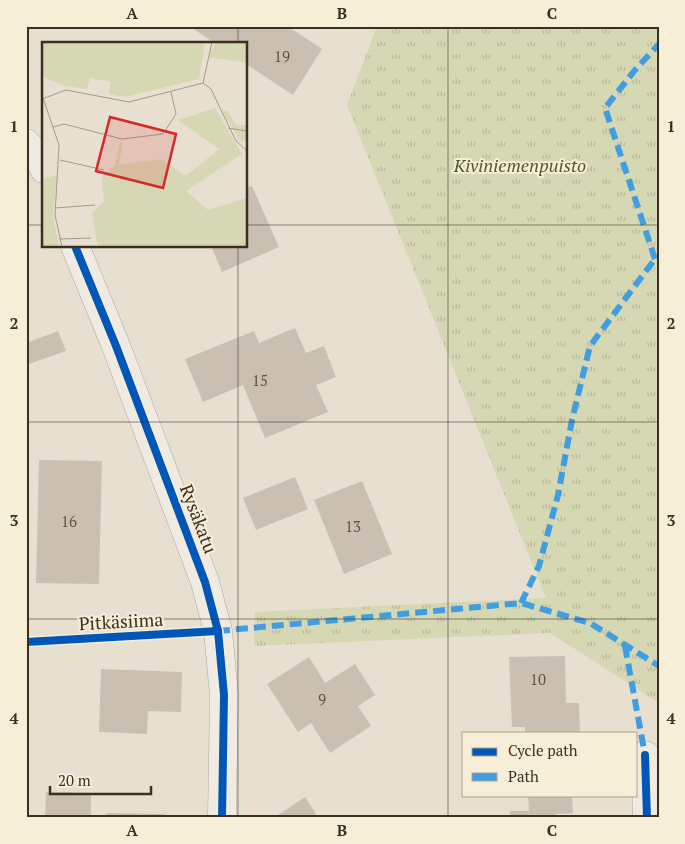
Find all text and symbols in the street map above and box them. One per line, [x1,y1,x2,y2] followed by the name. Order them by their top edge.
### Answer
[126,2,138,24] text: A
[337,2,347,24] text: B
[547,2,557,24] text: C
[42,42,248,248] inset map
[274,46,290,66] house number: 19
[9,115,19,137] text: 1
[666,115,676,137] text: 1
[453,153,586,177] park label: Kiviniemenpuisto
[9,312,19,334] text: 2
[666,312,676,334] text: 2
[252,370,268,390] house number: 15
[175,481,223,557] street label: Rysäkatu
[9,509,19,531] text: 3
[666,509,676,531] text: 3
[61,511,77,531] house number: 16
[345,516,361,536] house number: 13
[78,607,164,635] street label: Pitkäsiima
[530,669,546,689] house number: 10
[318,689,326,709] house number: 9
[9,707,19,729] text: 4
[666,707,676,729] text: 4
[462,732,638,796] legend
[508,740,578,760] text: Cycle path
[50,764,151,796] scale bar
[508,766,539,786] text: Path
[58,770,91,790] text: 20 m
[126,819,138,841] text: A
[337,819,347,841] text: B
[547,819,557,841] text: C

